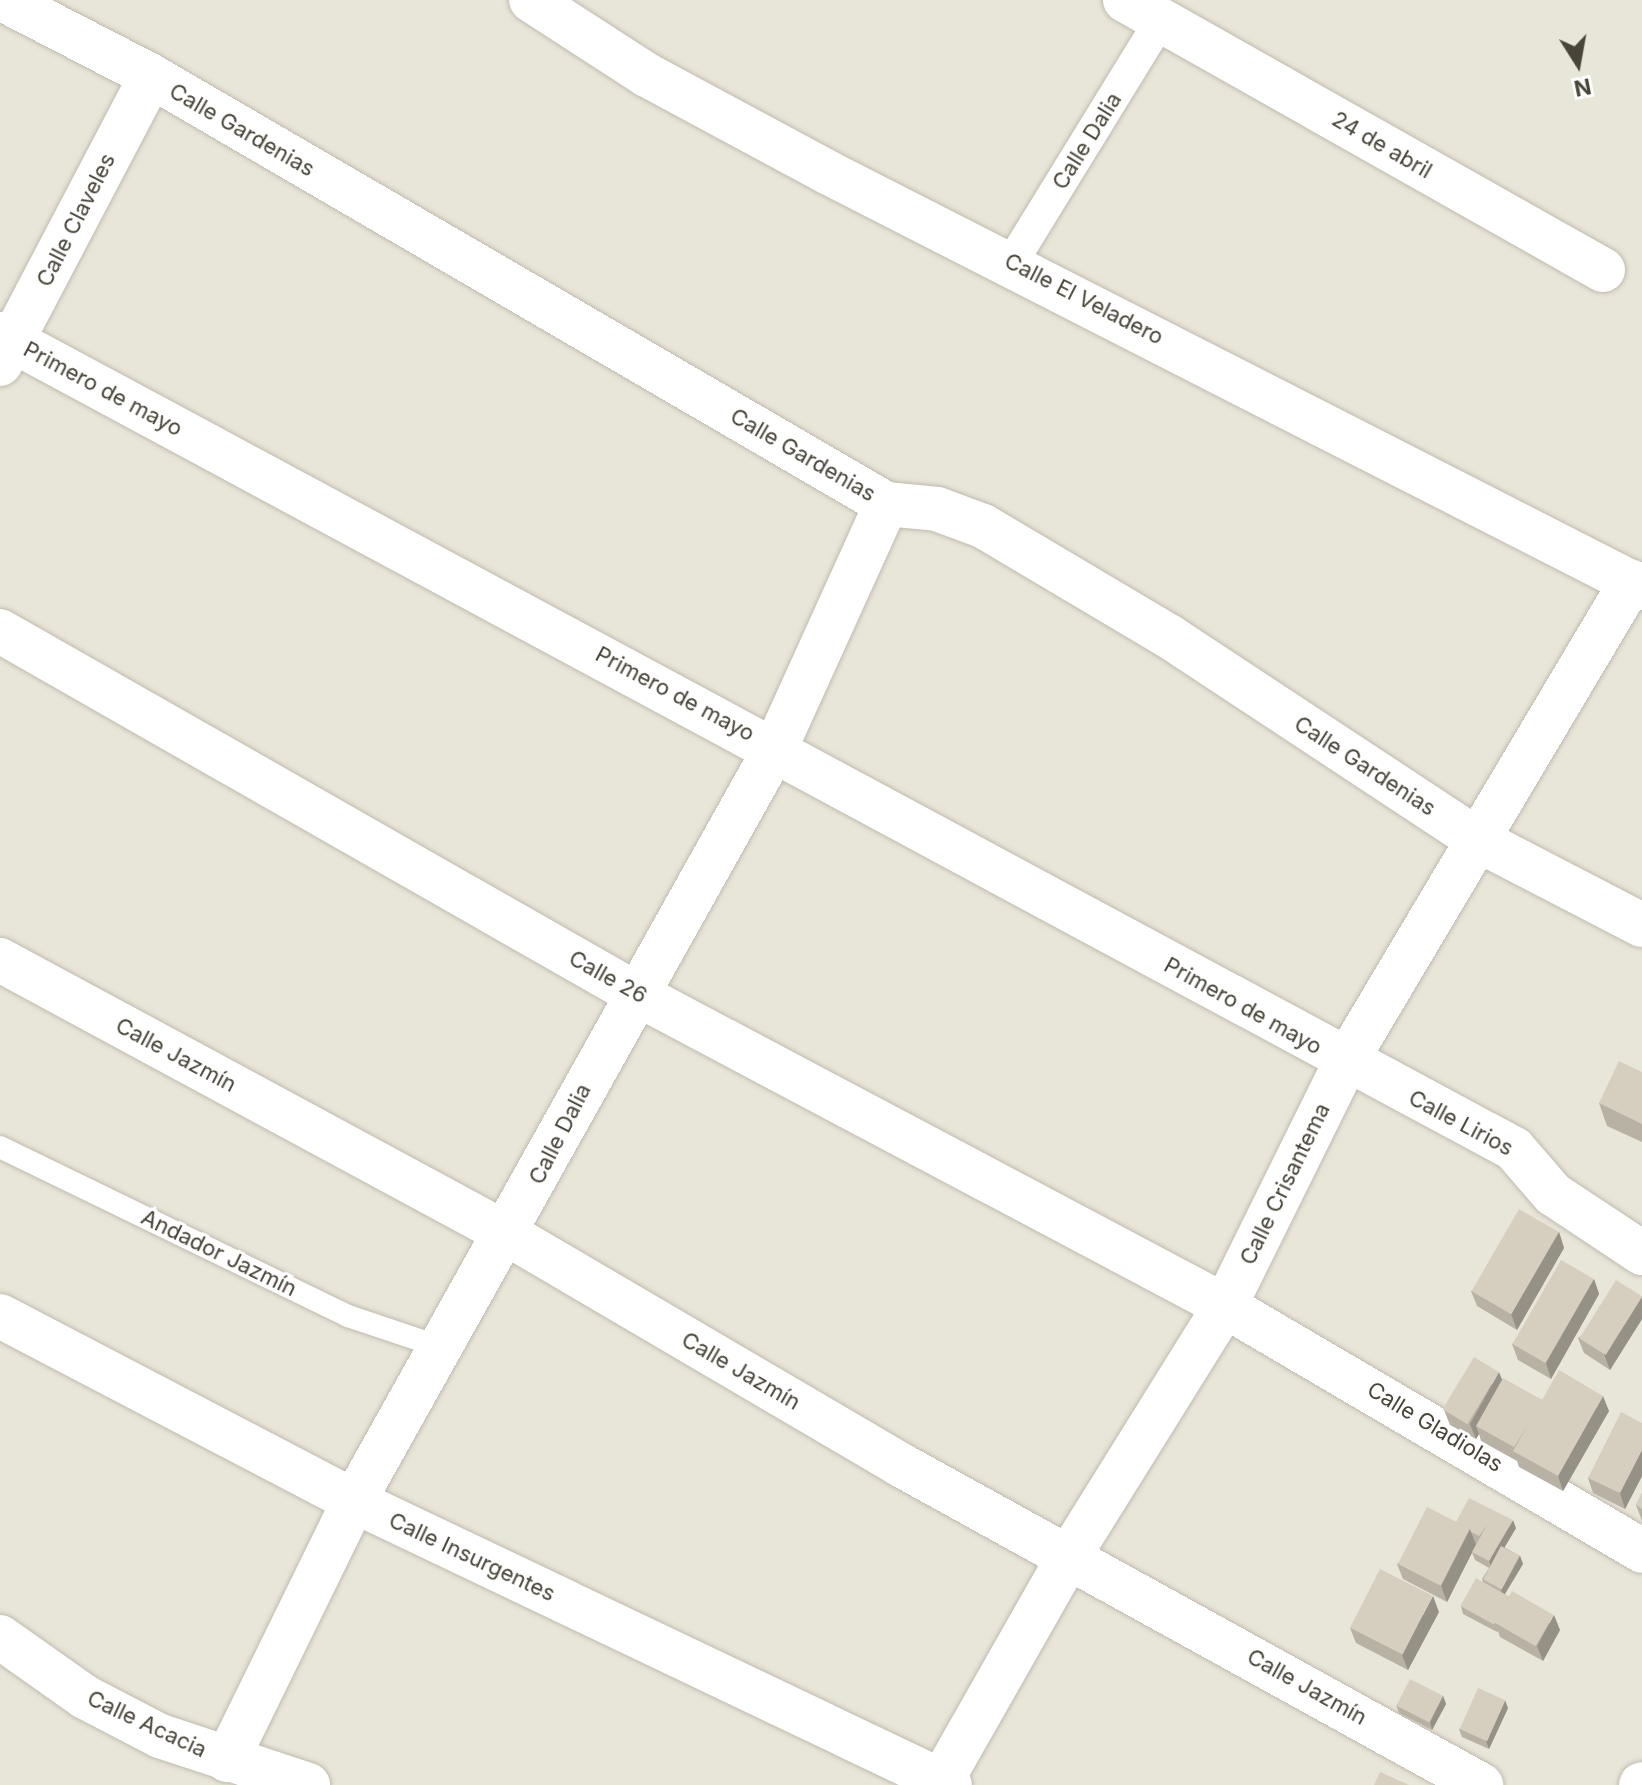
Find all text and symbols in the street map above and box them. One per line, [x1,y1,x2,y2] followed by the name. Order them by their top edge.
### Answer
[1538,24,1618,104] north arrow
[1572,73,1593,102] text: N
[165,78,319,182] street label: Calle Gardenias
[1047,88,1127,194] street label: Calle Dalia
[1327,106,1437,184] street label: 24 de abril
[31,149,121,291] street label: Calle Claveles
[1000,248,1168,350] street label: Calle El Veladero
[19,336,187,442] street label: Primero de mayo
[726,403,880,507] street label: Calle Gardenias
[591,641,759,747] street label: Primero de mayo
[1289,710,1441,822] street label: Calle Gardenias
[564,945,652,1009] street label: Calle 26
[1159,952,1327,1060] street label: Primero de mayo
[111,1012,241,1098] street label: Calle Jazmín
[523,1079,597,1189] street label: Calle Dalia
[1404,1084,1518,1162] street label: Calle Lirios
[1234,1099,1336,1269] street label: Calle Crisantema
[137,1204,301,1302] street label: Andador Jazmín
[677,1326,805,1416] street label: Calle Jazmín
[1362,1376,1508,1478] street label: Calle Gladiolas
[385,1507,559,1607] street label: Calle Insurgentes
[1243,1643,1371,1731] street label: Calle Jazmín
[83,1685,211,1763] street label: Calle Acacia

